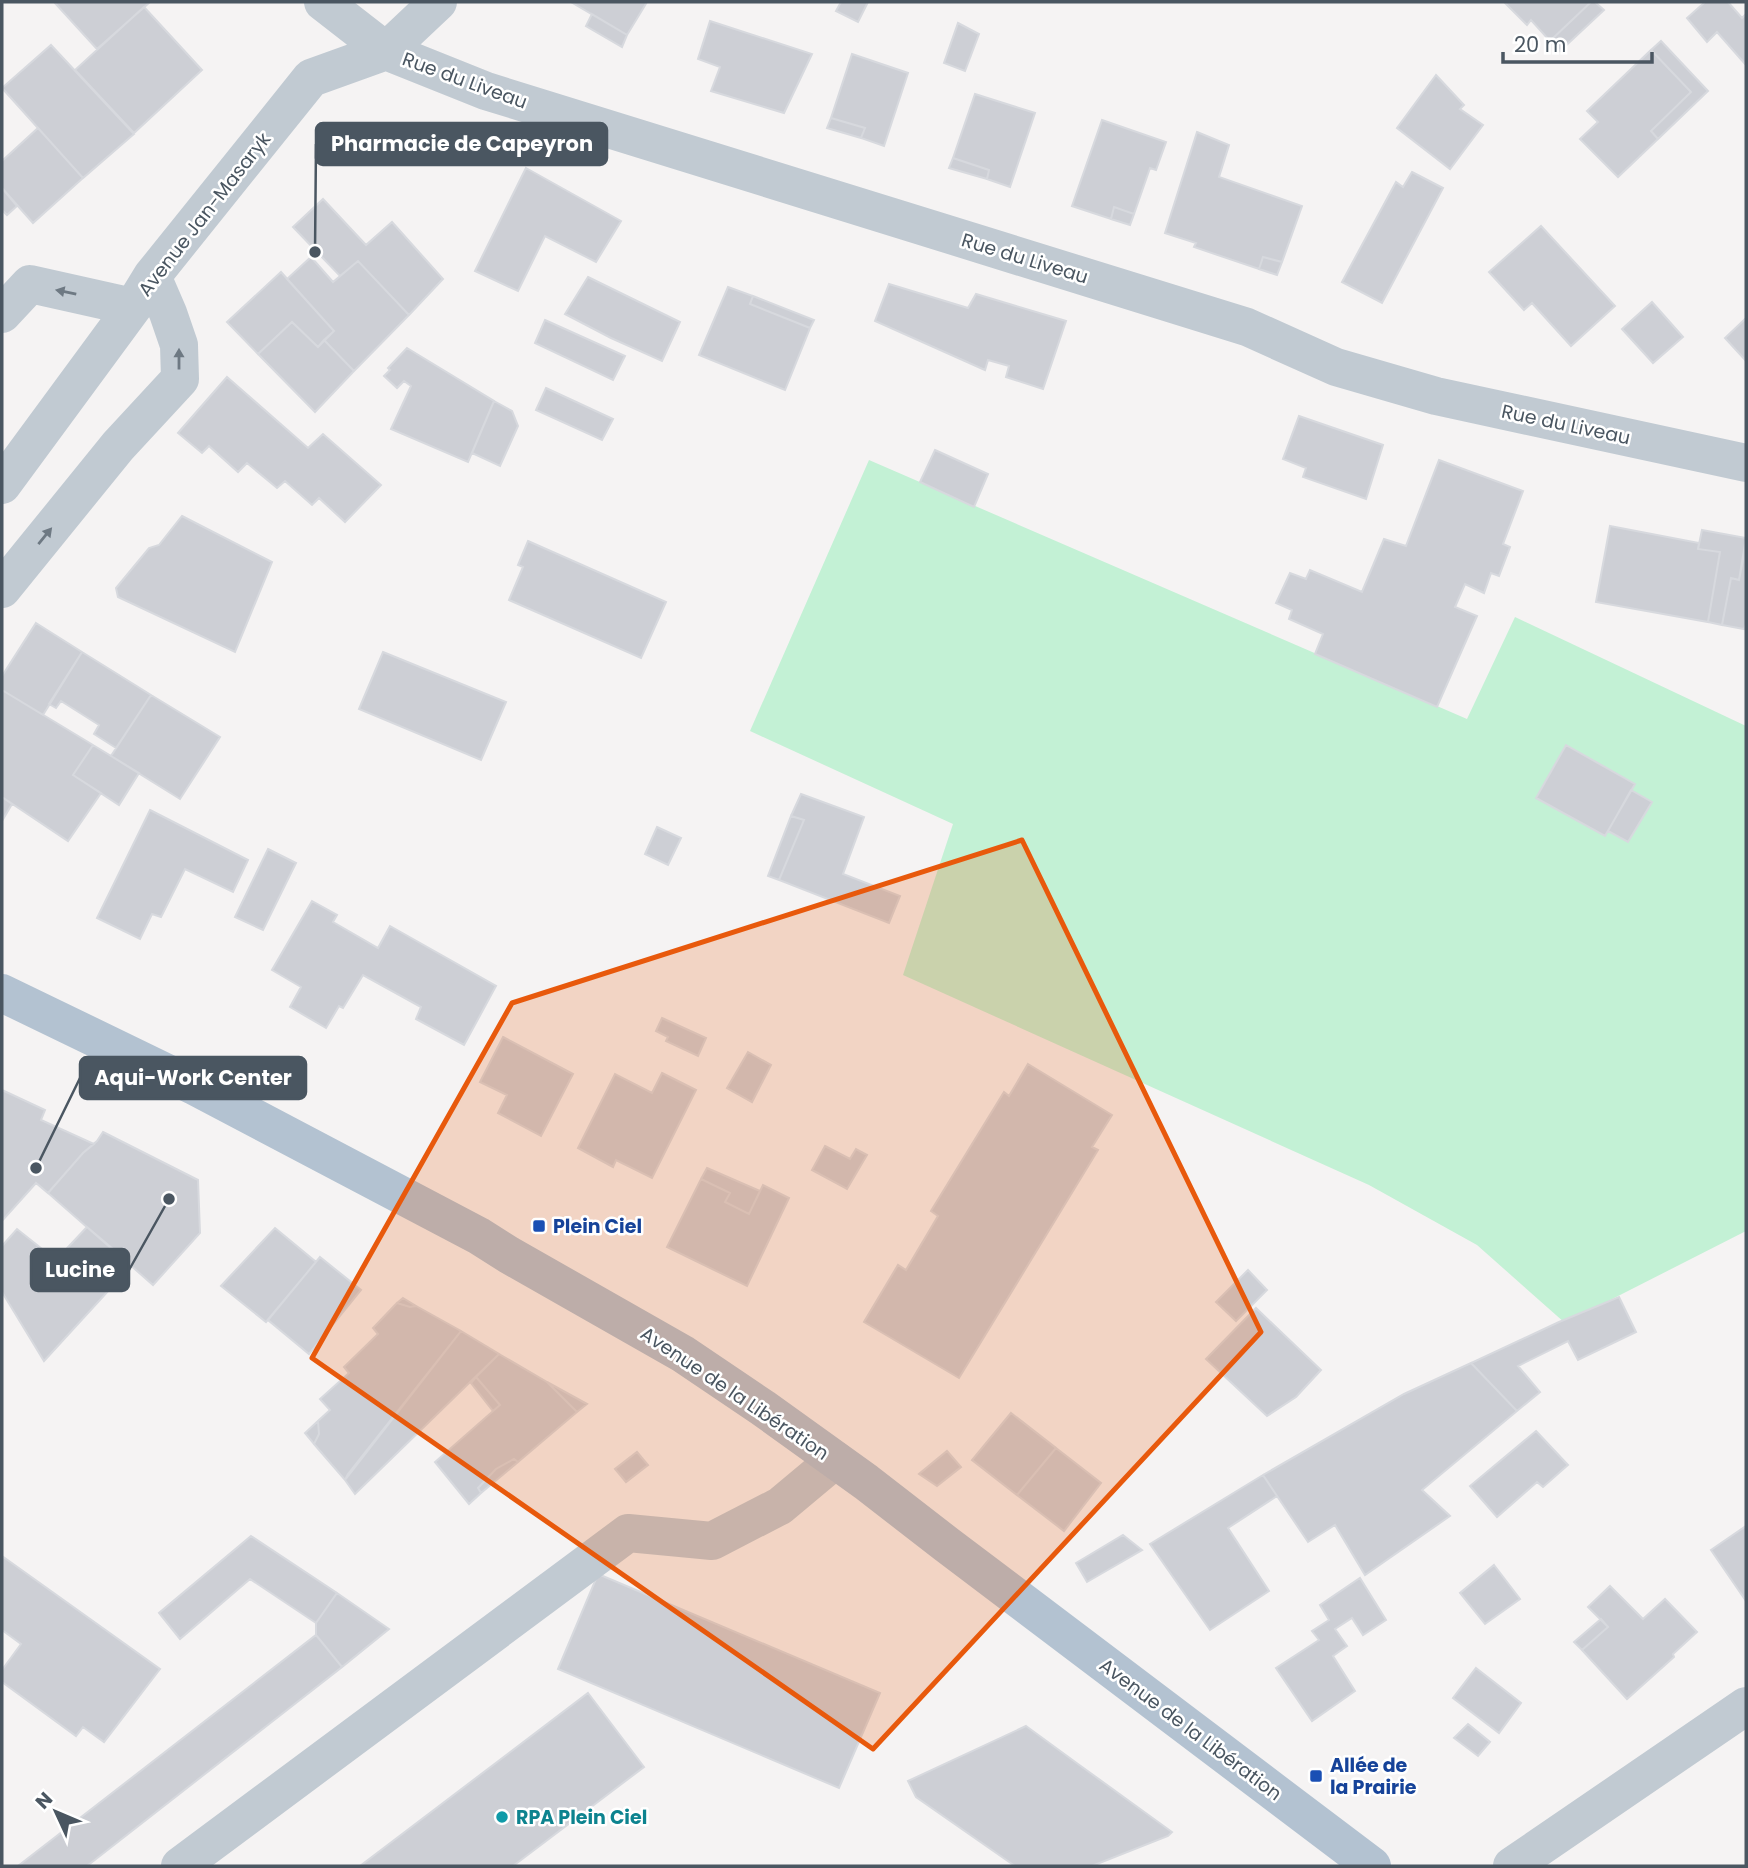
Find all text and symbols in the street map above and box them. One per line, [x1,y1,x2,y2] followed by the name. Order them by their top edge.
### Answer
[1503,21,1652,65] scale bar
[1514,30,1567,59] text: 20 m
[399,45,531,116] street label: Rue du Liveau
[316,123,607,165] callout: Pharmacie de Capeyron
[132,126,277,302] street label: Avenue Jan-Masaryk
[331,129,593,158] text: Pharmacie de Capeyron
[958,226,1091,291] street label: Rue du Liveau
[55,287,77,298] one-way arrow
[173,348,185,370] one-way arrow
[1499,398,1633,451] street label: Rue du Liveau
[37,528,52,546] one-way arrow
[80,1057,306,1099] callout: Aqui-Work Center
[94,1063,292,1092] text: Aqui-Work Center
[553,1213,642,1240] place label: Plein Ciel
[531,1218,547,1234] marker: Plein Ciel
[31,1249,129,1291] callout: Lucine
[45,1255,115,1284] text: Lucine
[635,1320,834,1467] street label: Avenue de la Libération
[1094,1652,1287,1807] street label: Avenue de la Libération
[1330,1752,1417,1801] place label: Allée de la Prairie
[1308,1768,1324,1784] marker: Allée de la Prairie
[21,1777,91,1847] north arrow
[29,1786,59,1815] text: N
[516,1804,647,1831] place label: RPA Plein Ciel
[494,1809,510,1825] marker: RPA Plein Ciel

